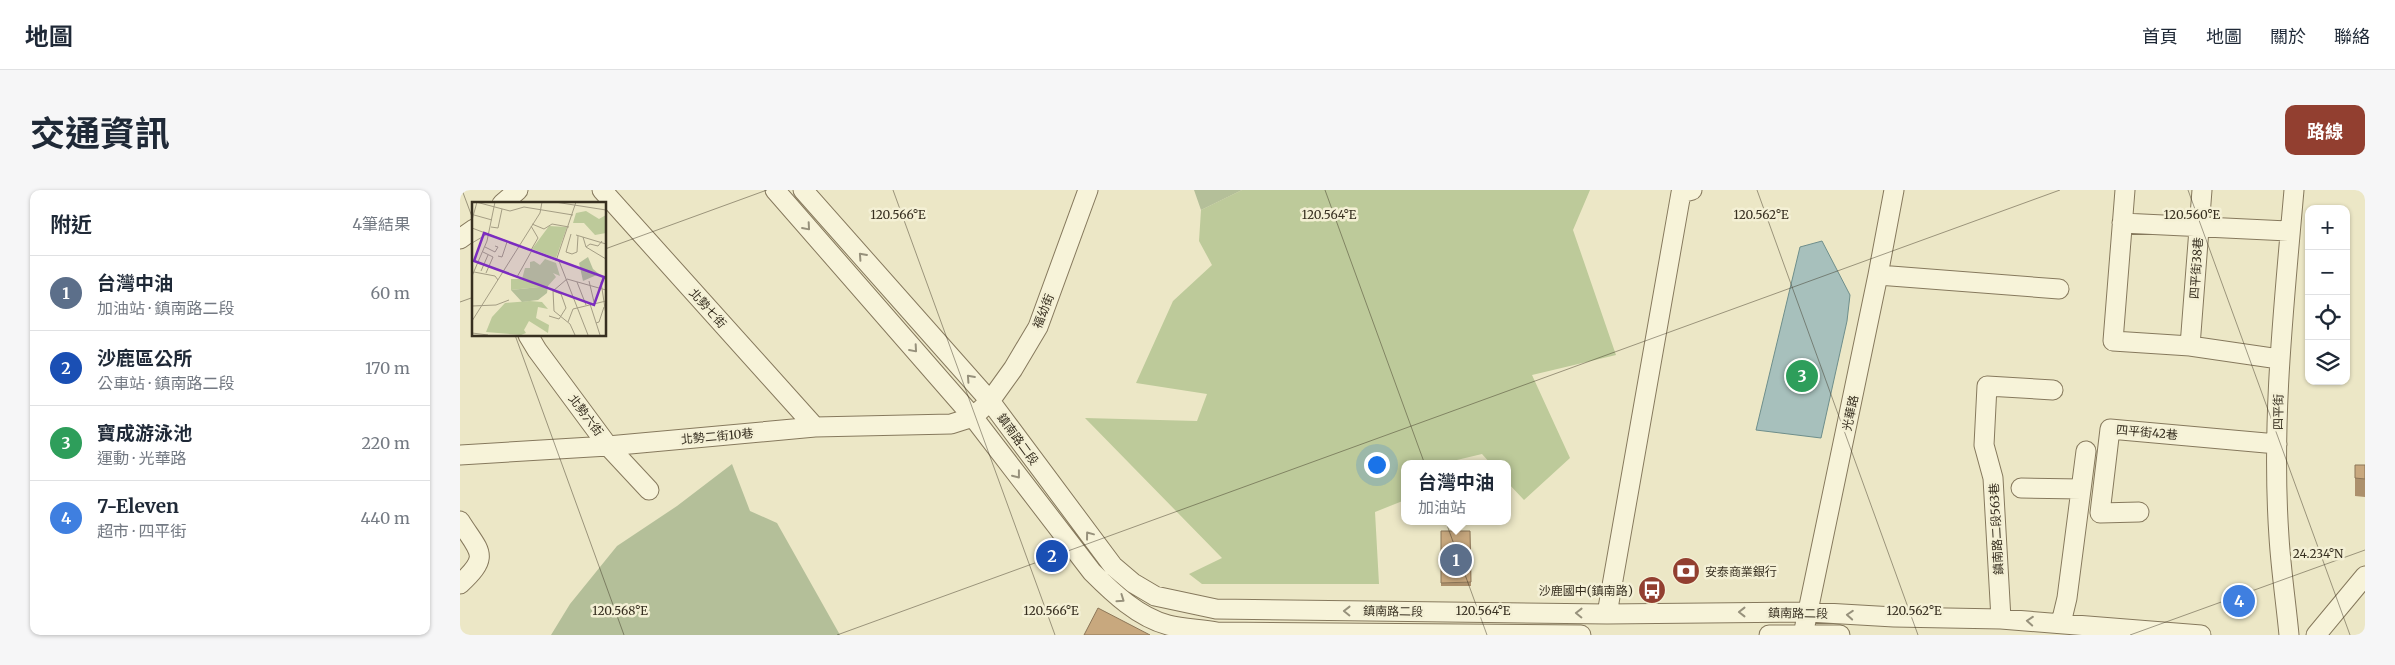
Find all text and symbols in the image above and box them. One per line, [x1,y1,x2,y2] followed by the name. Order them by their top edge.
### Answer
[25,21,73,52] text: 地圖
[2142,25,2178,48] text: 首頁
[2206,25,2242,48] text: 地圖
[2270,25,2306,48] text: 關於
[2334,25,2370,48] text: 聯絡
[2285,105,2365,155] button: 路線
[30,112,170,156] text: 交通資訊
[472,202,606,336] inset map
[2305,205,2350,385] map controls
[2305,205,2350,250] button: +
[870,207,926,222] text: 120.566°E
[1302,207,1357,222] text: 120.564°E
[1733,207,1789,222] text: 120.562°E
[2164,207,2221,222] text: 120.560°E
[50,211,92,238] text: 附近
[352,214,410,234] text: 4筆結果
[801,221,810,230] one-way arrow
[2186,237,2206,299] street label: 四平街38巷
[2305,250,2350,295] button: −
[859,253,868,262] one-way arrow
[97,271,173,295] text: 台灣中油
[62,283,70,303] text: 1
[370,283,410,303] text: 60 m
[686,285,730,331] street label: 北勢七街
[1029,291,1057,331] street label: 福幼街
[2305,295,2350,340] button: locate
[97,298,234,318] text: 加油站 · 鎮南路二段
[2305,340,2350,385] button: layers
[908,344,917,353] one-way arrow
[97,346,192,370] text: 沙鹿區公所
[1786,357,1818,395] pin: 3
[61,358,71,378] text: 2
[365,358,410,378] text: 170 m
[97,373,234,393] text: 公車站 · 鎮南路二段
[967,374,976,383] one-way arrow
[566,391,606,439] street label: 北勢六街
[1839,394,1861,432] street label: 光華路
[2270,394,2286,430] street label: 四平街
[994,410,1042,468] street label: 鎮南路二段
[97,421,192,445] text: 寶成游泳池
[2116,422,2178,442] street label: 四平街42巷
[680,425,754,447] street label: 北勢二街10巷
[61,433,71,453] text: 3
[362,433,410,453] text: 220 m
[97,448,186,468] text: 運動 · 光華路
[1364,452,1390,478] your location
[1401,460,1511,525] popup
[1012,469,1020,478] one-way arrow
[1418,470,1494,494] text: 台灣中油
[1986,483,2006,575] street label: 鎮南路二段563巷
[97,494,179,518] text: 7-Eleven
[1418,497,1466,517] text: 加油站
[61,508,71,528] text: 4
[360,508,410,528] text: 440 m
[97,521,186,541] text: 超市 · 四平街
[1087,532,1095,541] one-way arrow
[1036,537,1068,575] pin: 2
[1440,541,1472,579] pin: 1
[2293,546,2344,561] text: 24.234°N
[1671,556,1701,586] bank icon: 安泰商業銀行
[1705,564,1777,579] place label: 安泰商業銀行
[1637,575,1667,605] bus stop icon: 沙鹿國中(鎮南路)
[2223,582,2255,620] pin: 4
[1539,583,1633,598] place label: 沙鹿國中(鎮南路)
[1115,593,1125,602] one-way arrow
[592,603,648,618] text: 120.568°E
[1023,603,1079,618] text: 120.566°E
[1363,603,1423,619] street label: 鎮南路二段
[1456,603,1511,618] text: 120.564°E
[1886,603,1942,618] text: 120.562°E
[1768,605,1828,621] street label: 鎮南路二段
[1342,606,1350,616] one-way arrow
[1737,607,1745,618] one-way arrow
[1575,608,1582,618] one-way arrow
[1846,609,1854,620] one-way arrow
[2026,616,2034,627] one-way arrow

